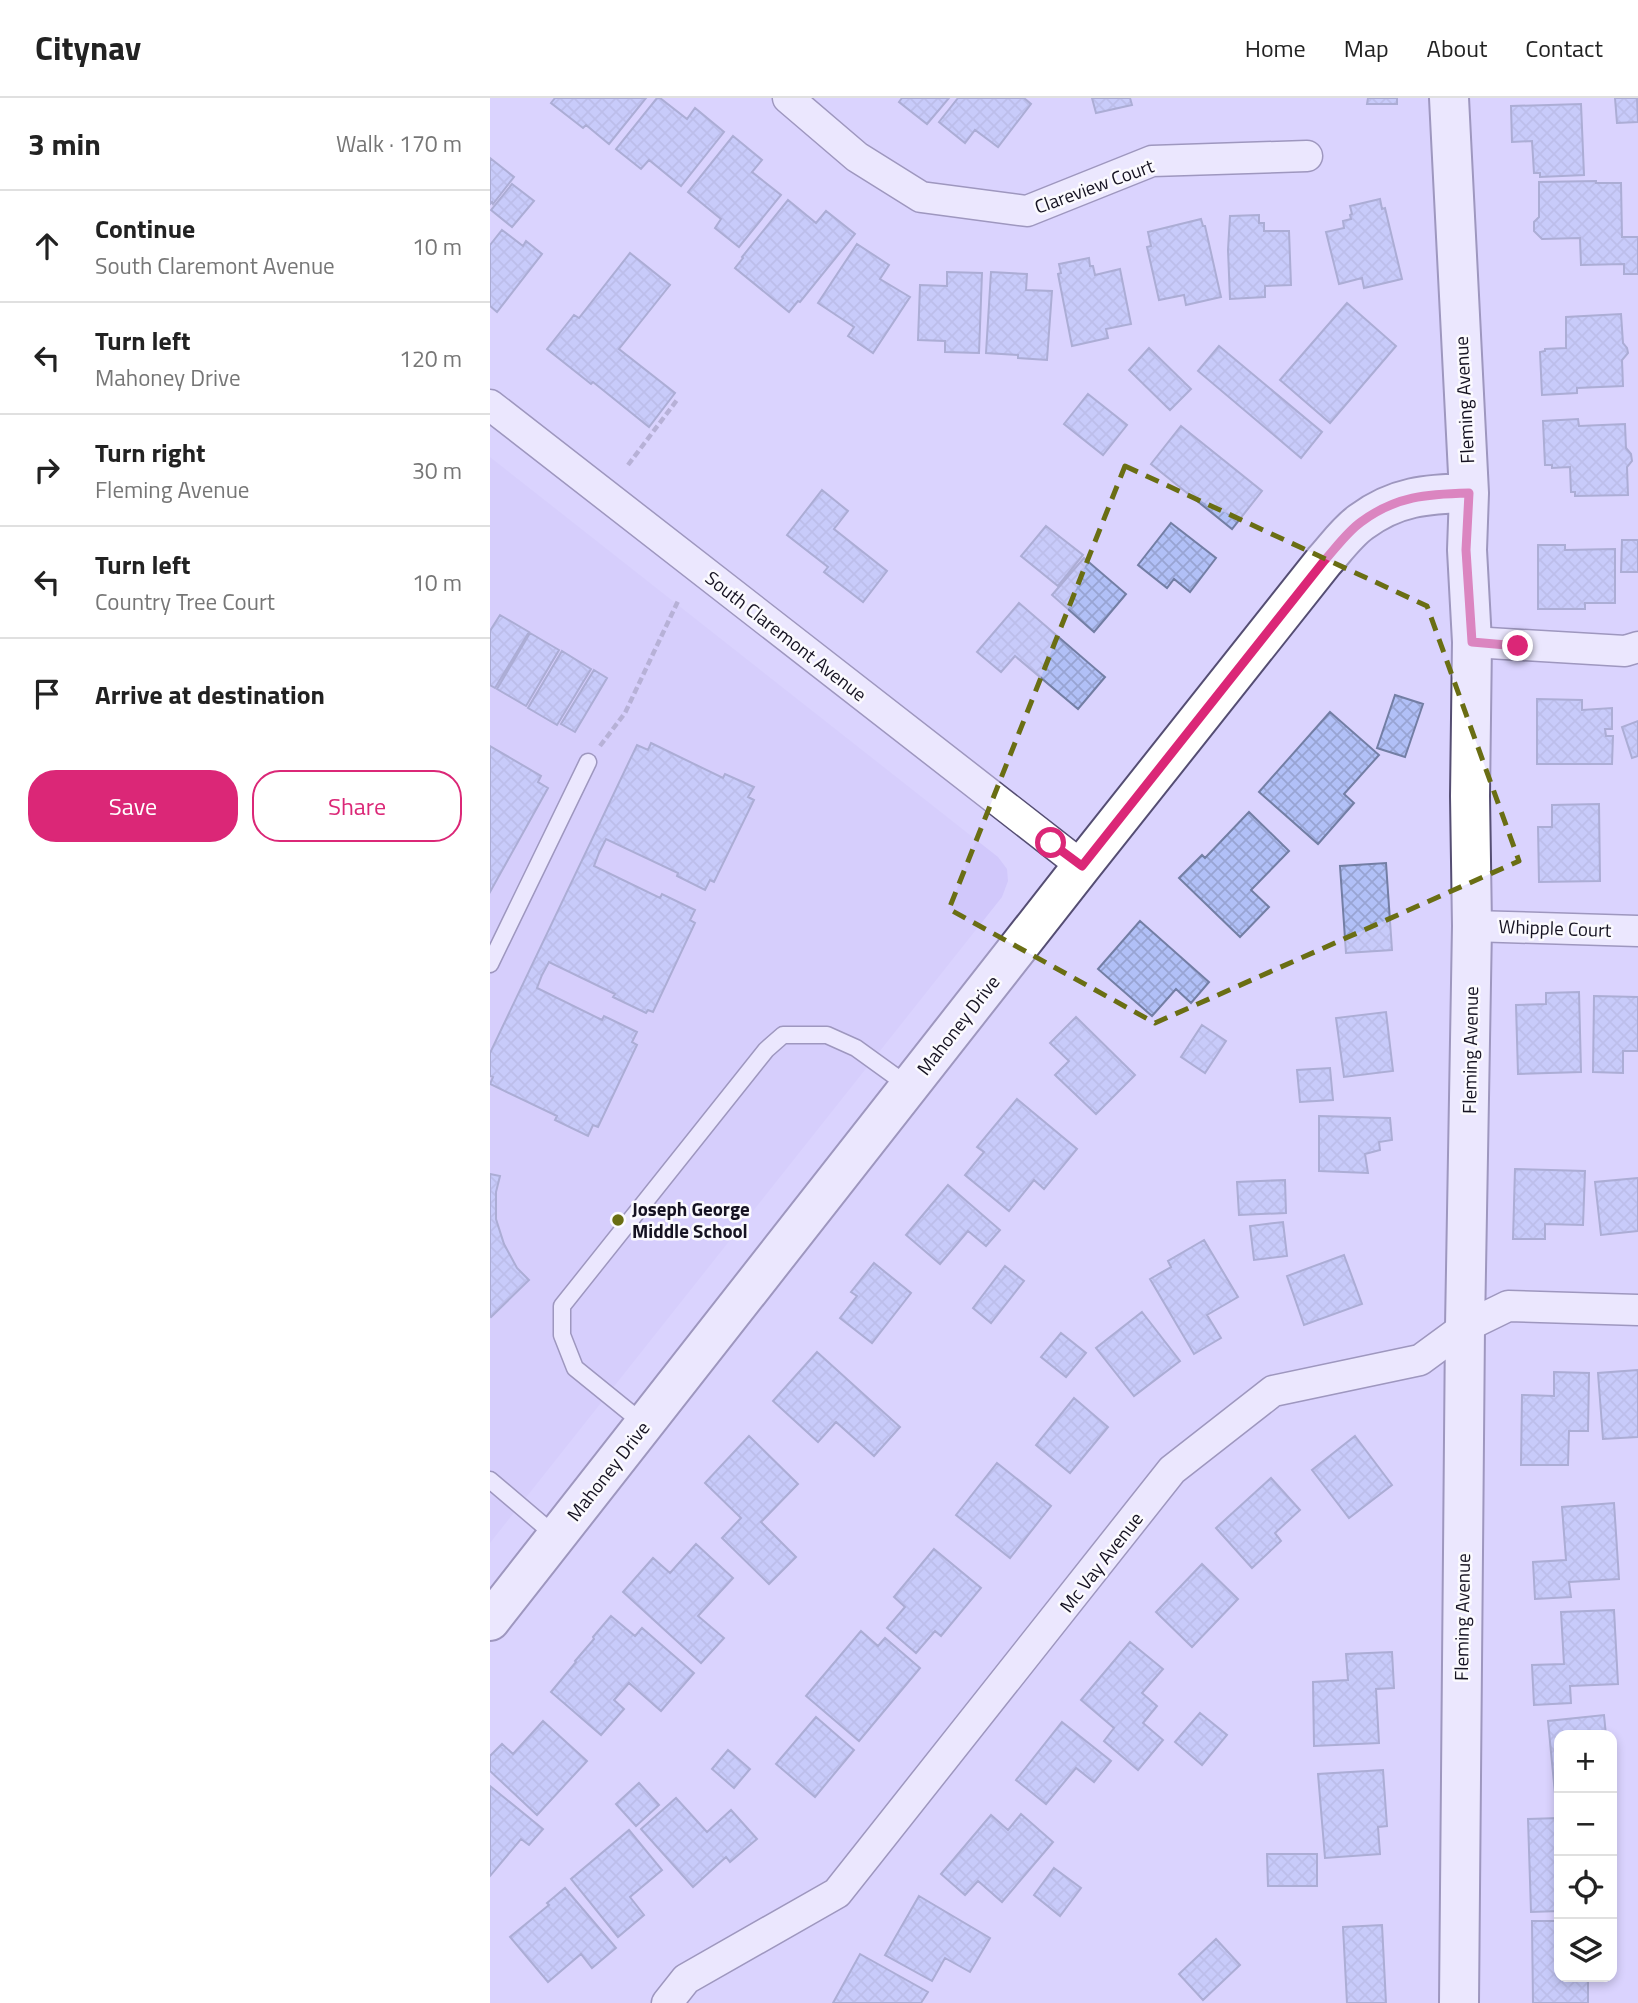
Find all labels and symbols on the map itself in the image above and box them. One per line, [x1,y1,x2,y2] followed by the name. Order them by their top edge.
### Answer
[1030,150,1158,221] street label: Clareview Court
[1446,336,1481,465] street label: Fleming Avenue
[699,563,873,708] street label: South Claremont Avenue
[1502,630,1533,661] route end
[1035,827,1066,858] route start
[1498,911,1612,944] street label: Whipple Court
[909,968,1006,1081] street label: Mahoney Drive
[1454,986,1485,1114] street label: Fleming Avenue
[632,1194,750,1245] place label: Joseph George Middle School
[610,1212,626,1228] marker: Joseph George Middle School
[559,1414,656,1527] street label: Mahoney Drive
[1052,1505,1149,1618] street label: Mc Vay Avenue
[1446,1553,1477,1681] street label: Fleming Avenue

